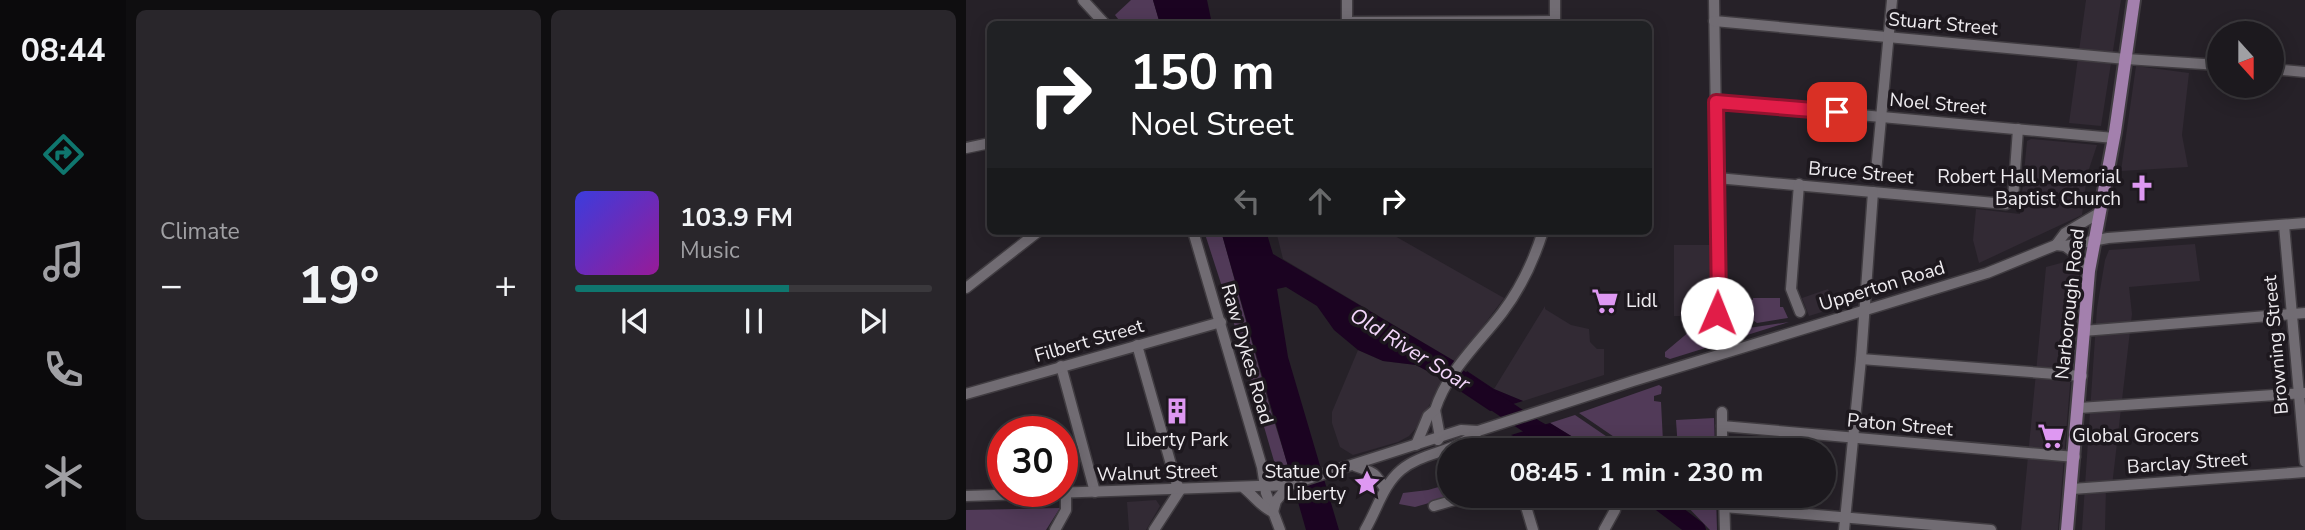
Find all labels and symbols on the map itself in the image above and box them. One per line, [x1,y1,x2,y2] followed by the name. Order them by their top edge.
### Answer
[1887,6,1999,42] street label: Stuart Street
[2207,21,2284,98] north arrow
[1807,82,1867,142] pin
[1889,87,1988,121] street label: Noel Street
[1807,155,1915,191] street label: Bruce Street
[1937,164,2121,212] place label: Robert Hall Memorial Baptist Church
[2127,173,2157,203] church icon: Robert Hall Memorial Baptist Church
[2049,227,2091,381] street label: Narborough Road
[1816,255,1948,317] street label: Upperton Road
[2257,274,2295,416] street label: Browning Street
[1680,276,1754,350] position arrow
[1215,281,1279,427] street label: Raw Dykes Road
[1590,286,1620,316] supermarket icon: Lidl
[1626,288,1658,314] place label: Lidl
[1345,301,1476,397] water label: Old River Soar
[1031,313,1147,369] street label: Filbert Street
[1162,396,1192,426] building icon: Liberty Park
[1846,407,1954,443] street label: Paton Street
[987,416,1078,507] speed limit sign: 30
[2036,421,2066,451] supermarket icon: Global Grocers
[2072,423,2199,449] place label: Global Grocers
[1126,427,1229,453] place label: Liberty Park
[2126,446,2248,480] street label: Barclay Street
[1096,458,1218,488] street label: Walnut Street
[1264,459,1347,507] place label: Statue Of Liberty
[1352,468,1382,498] place icon: Statue Of Liberty

